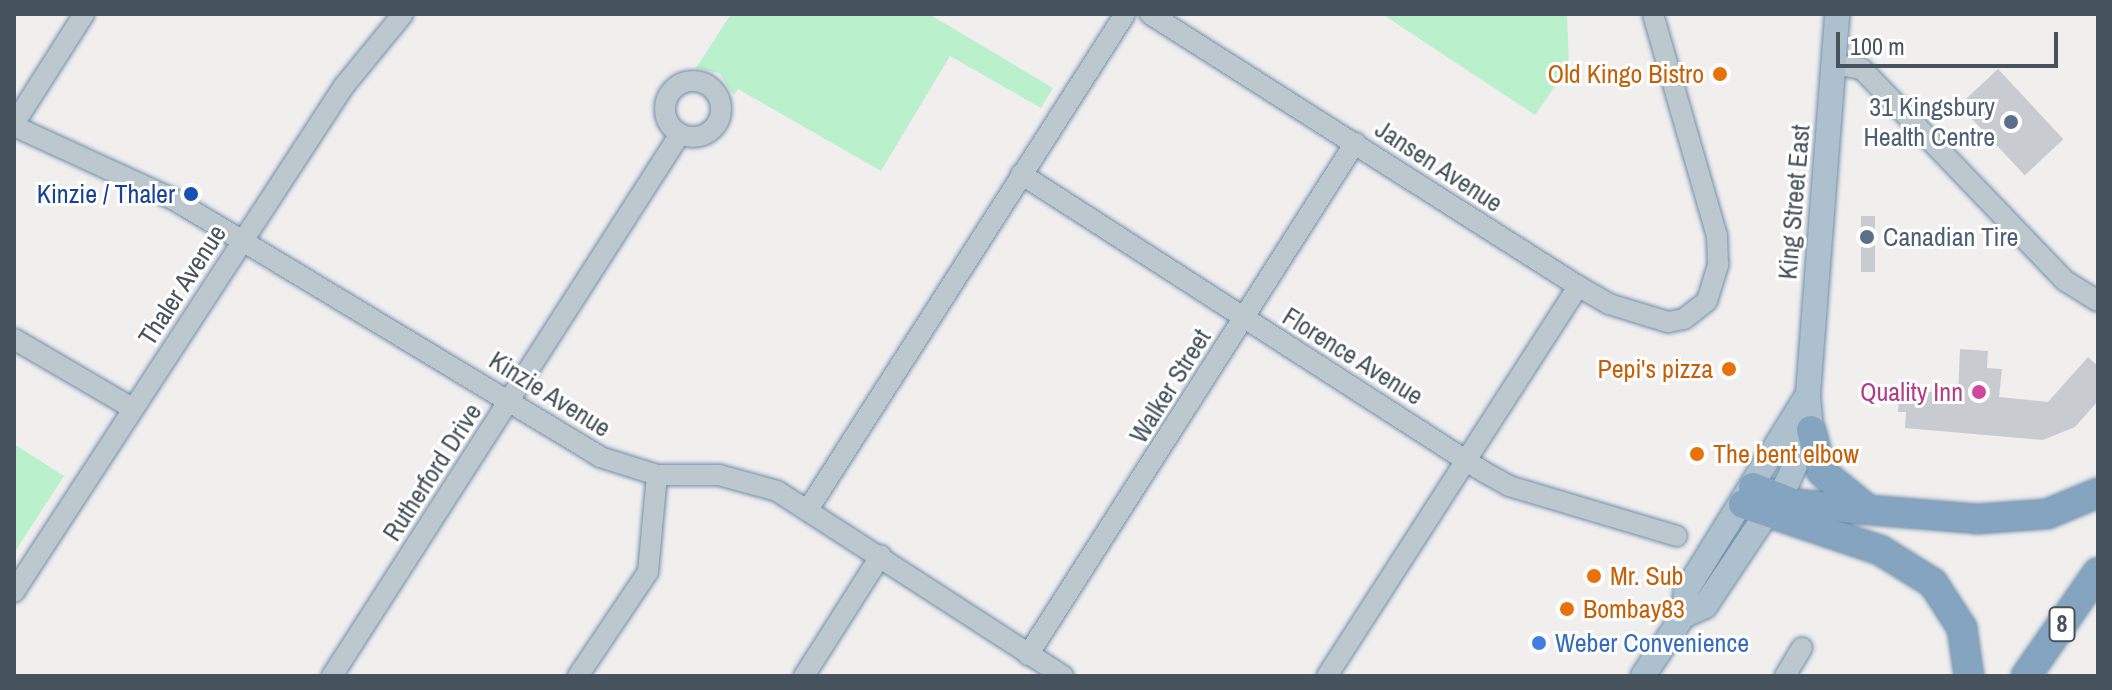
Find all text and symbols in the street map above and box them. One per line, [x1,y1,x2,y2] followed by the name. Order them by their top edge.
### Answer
[1840,16,2062,66] scale bar
[1850,30,1905,62] text: 100 m
[1548,58,1704,90] place label: Old Kingo Bistro
[1711,65,1729,83] marker: Old Kingo Bistro
[1863,91,1995,152] place label: 31 Kingsbury Health Centre
[1369,113,1509,219] street label: Jansen Avenue
[2002,113,2020,131] marker: 31 Kingsbury Health Centre
[1772,123,1816,281] street label: King Street East
[36,178,175,210] place label: Kinzie / Thaler
[182,185,200,203] marker: Kinzie / Thaler
[131,219,233,351] street label: Thaler Avenue
[1883,221,2019,253] place label: Canadian Tire
[1858,228,1876,246] marker: Canadian Tire
[1277,300,1429,412] street label: Florence Avenue
[1123,323,1217,449] street label: Walker Street
[483,344,617,444] street label: Kinzie Avenue
[1598,353,1713,385] place label: Pepi's pizza
[1720,360,1738,378] marker: Pepi's pizza
[1860,376,1963,408] place label: Quality Inn
[1970,383,1988,401] marker: Quality Inn
[376,397,488,547] street label: Rutherford Drive
[1713,438,1859,470] place label: The bent elbow
[1688,445,1706,463] marker: The bent elbow
[1610,560,1683,592] place label: Mr. Sub
[1585,567,1603,585] marker: Mr. Sub
[1583,593,1685,625] place label: Bombay83
[1558,600,1576,618] marker: Bombay83
[2048,604,2076,644] road number: 8
[1555,627,1749,659] place label: Weber Convenience
[1530,634,1548,652] marker: Weber Convenience

